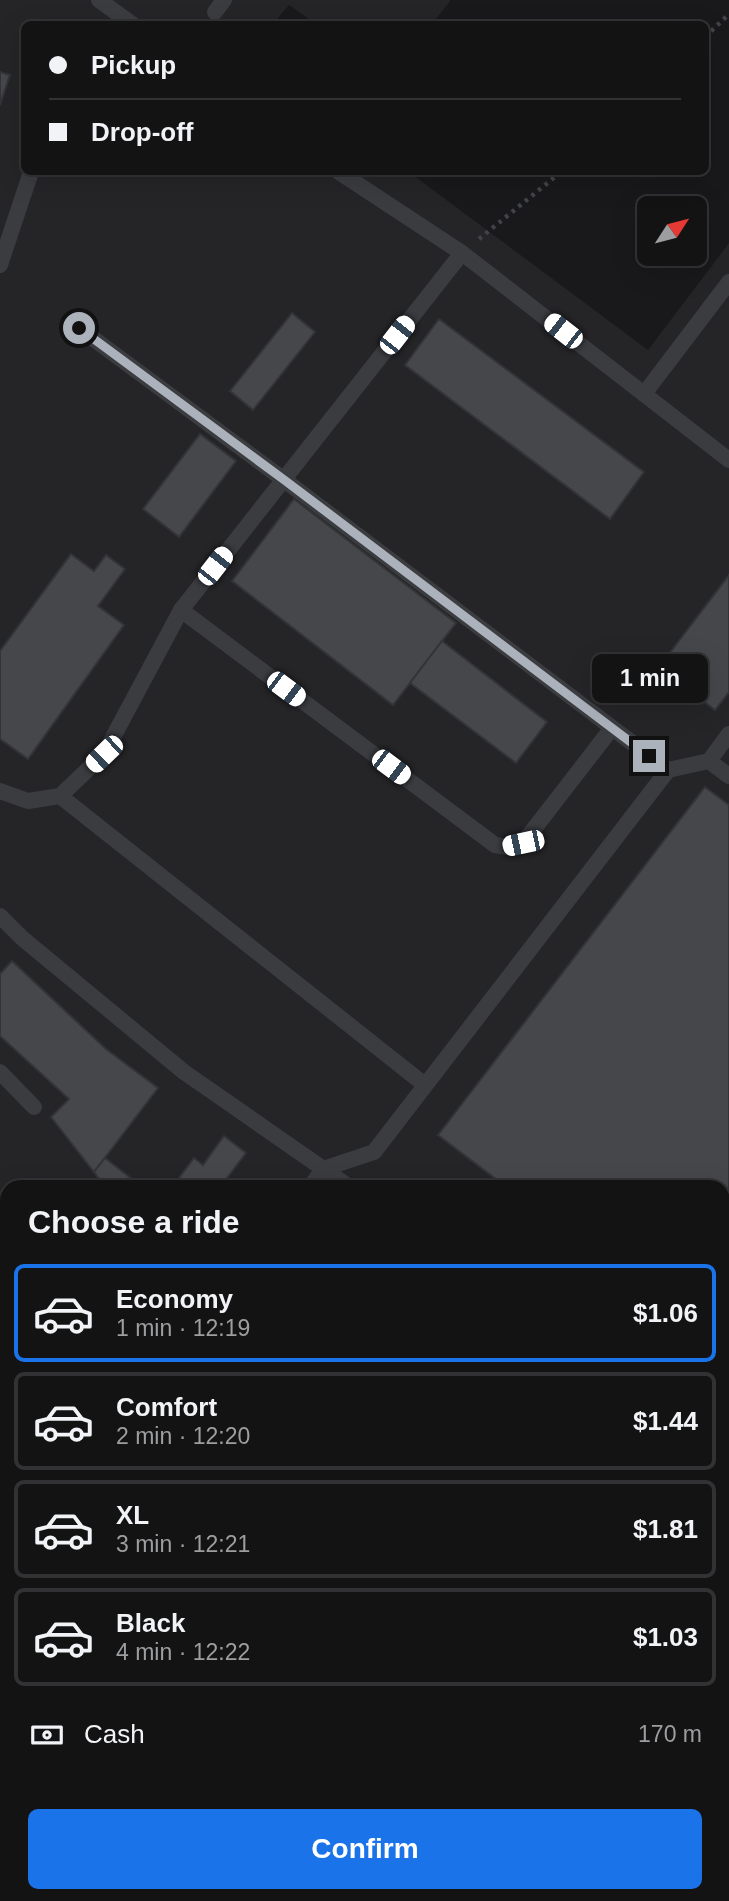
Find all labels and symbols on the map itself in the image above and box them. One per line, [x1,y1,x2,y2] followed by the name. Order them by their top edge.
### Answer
[637,196,707,266] north arrow
[540,310,587,352] car
[63,312,95,344] route start
[376,312,419,358] car
[194,543,237,589] car
[591,654,707,704] callout: 1 min
[263,668,310,710] car
[82,732,127,776] car
[633,740,665,772] route end
[368,746,415,788] car
[501,828,546,858] car

